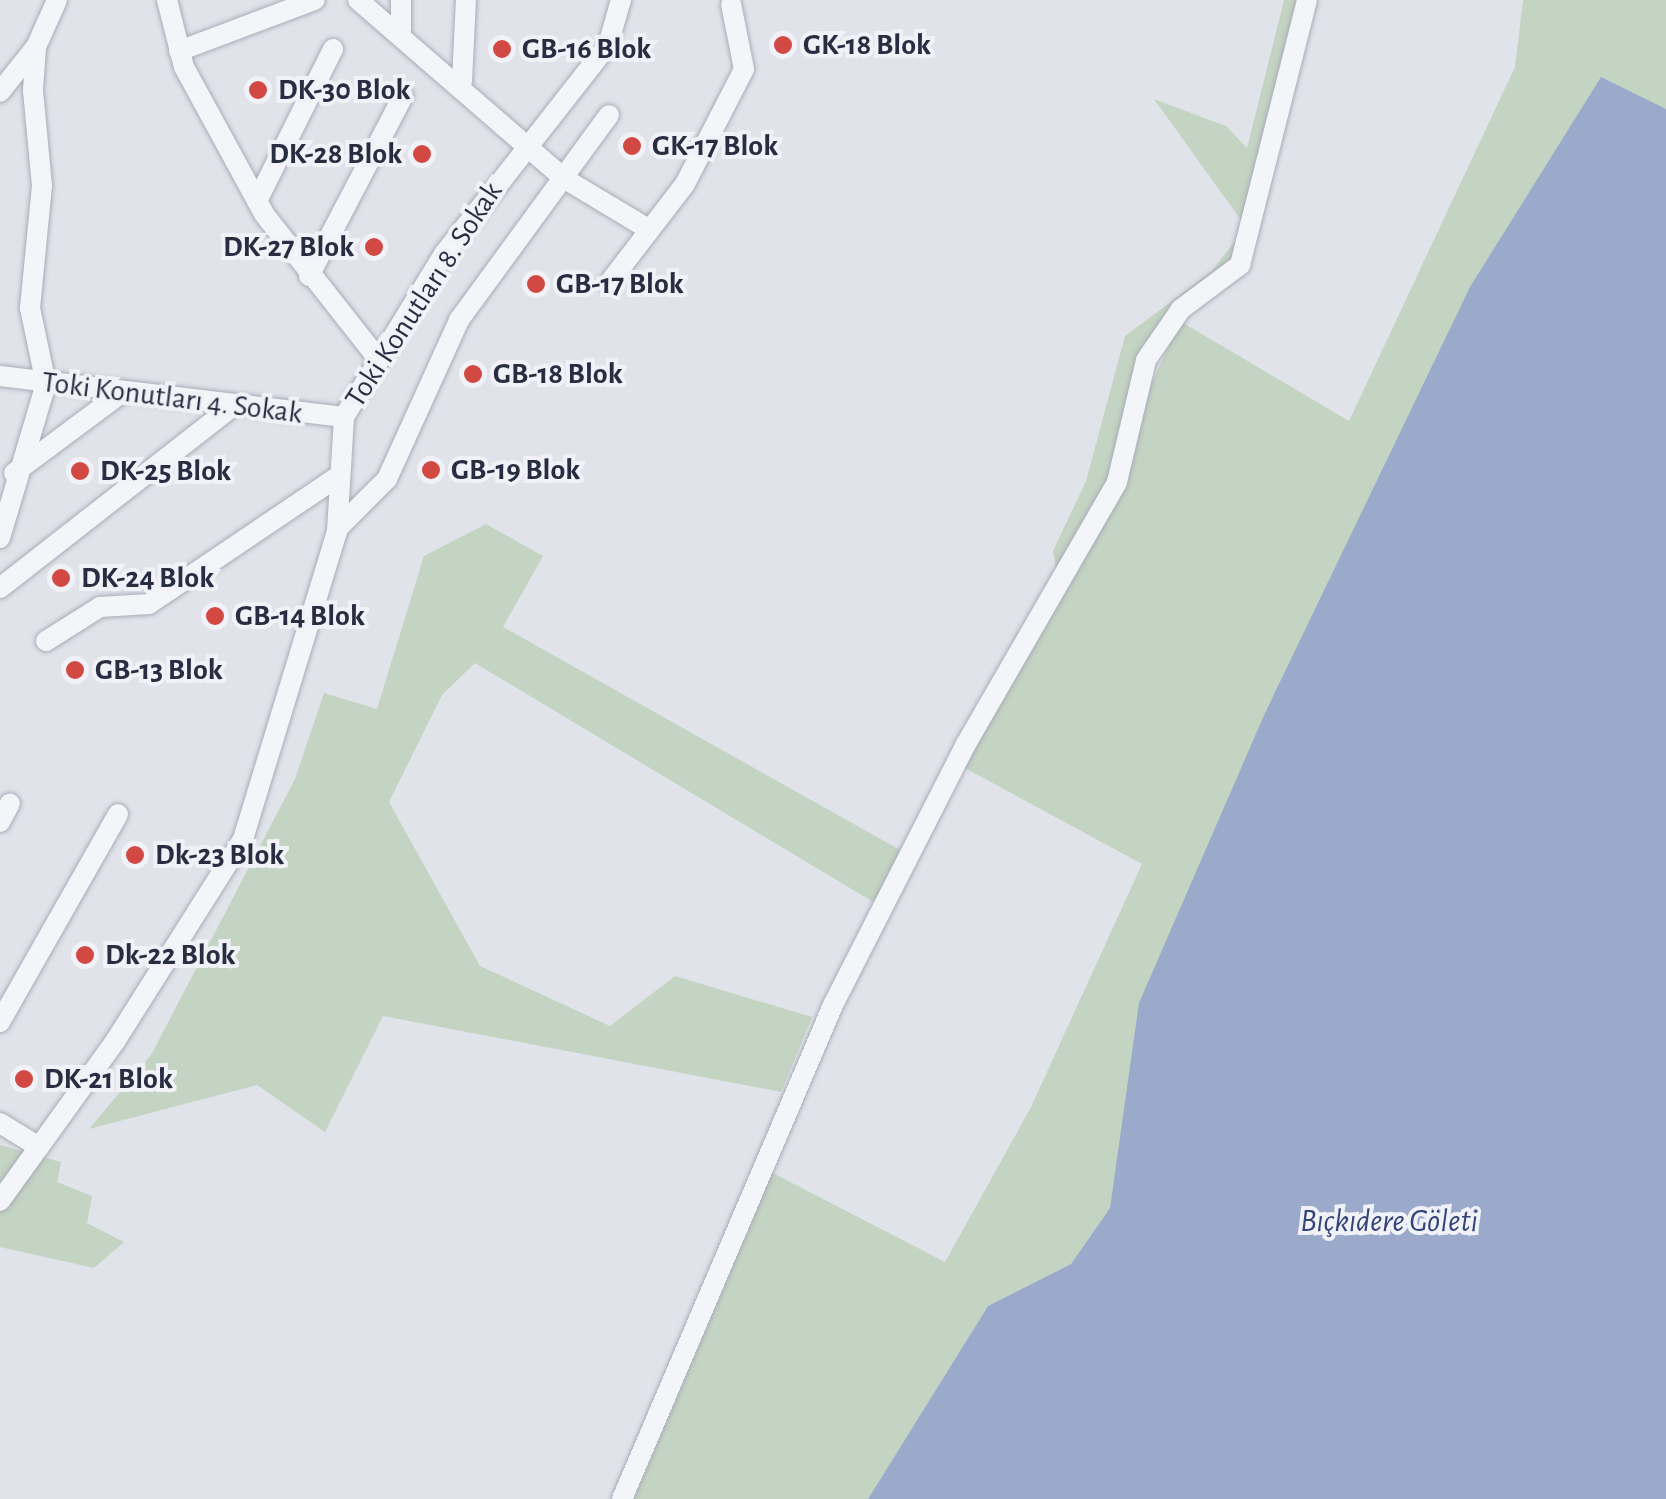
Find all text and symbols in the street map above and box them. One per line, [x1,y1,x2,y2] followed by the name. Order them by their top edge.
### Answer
[803,27,931,63] place label: GK-18 Blok
[522,31,651,67] place label: GB-16 Blok
[772,34,794,56] marker: GK-18 Blok
[491,38,513,60] marker: GB-16 Blok
[278,72,410,108] place label: DK-30 Blok
[247,79,269,101] marker: DK-30 Blok
[652,128,778,164] place label: GK-17 Blok
[621,135,643,157] marker: GK-17 Blok
[269,136,402,172] place label: DK-28 Blok
[411,143,433,165] marker: DK-28 Blok
[338,175,510,415] street label: Toki Konutları 8. Sokak
[223,229,354,265] place label: DK-27 Blok
[363,236,385,258] marker: DK-27 Blok
[556,266,684,302] place label: GB-17 Blok
[525,273,547,295] marker: GB-17 Blok
[493,356,622,392] place label: GB-18 Blok
[462,363,484,385] marker: GB-18 Blok
[40,364,304,432] street label: Toki Konutları 4. Sokak
[451,452,580,488] place label: GB-19 Blok
[100,453,231,489] place label: DK-25 Blok
[420,459,442,481] marker: GB-19 Blok
[69,460,91,482] marker: DK-25 Blok
[81,560,214,596] place label: DK-24 Blok
[50,567,72,589] marker: DK-24 Blok
[235,598,365,634] place label: GB-14 Blok
[204,605,226,627] marker: GB-14 Blok
[95,652,223,688] place label: GB-13 Blok
[64,659,86,681] marker: GB-13 Blok
[155,837,284,873] place label: Dk-23 Blok
[124,844,146,866] marker: Dk-23 Blok
[105,937,235,973] place label: Dk-22 Blok
[74,944,96,966] marker: Dk-22 Blok
[44,1061,173,1097] place label: DK-21 Blok
[13,1068,35,1090] marker: DK-21 Blok
[1300,1202,1478,1240] water label: Bıçkıdere Göleti

